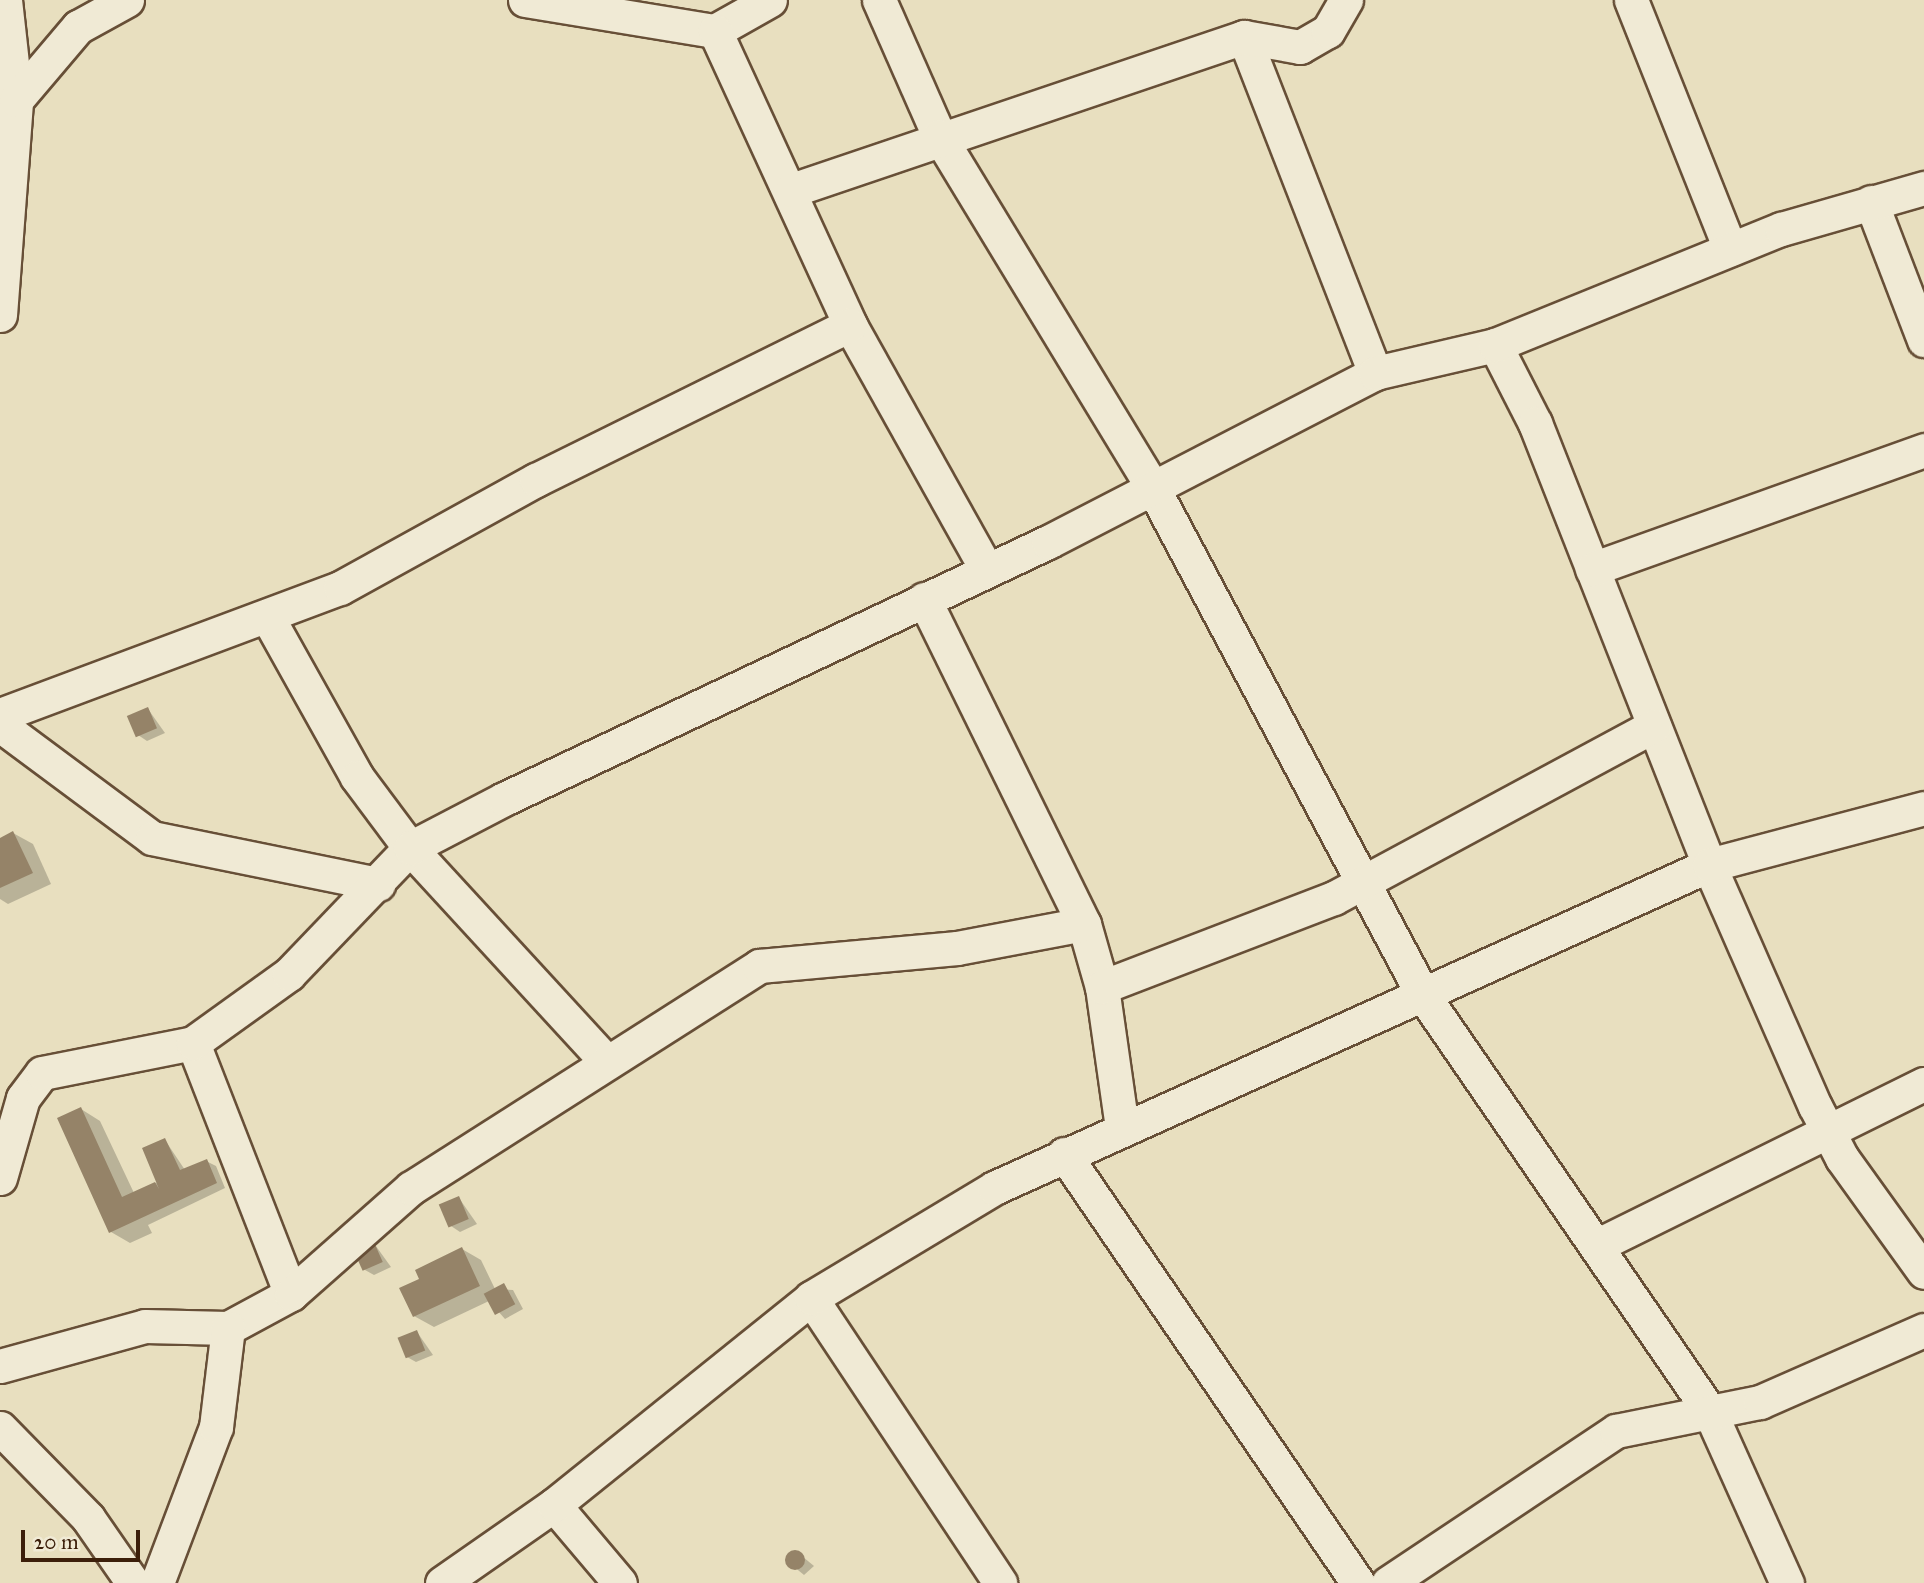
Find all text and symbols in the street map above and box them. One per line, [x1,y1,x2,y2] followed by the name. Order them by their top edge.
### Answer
[24,1516,144,1560] scale bar
[34,1529,79,1555] text: 20 m

